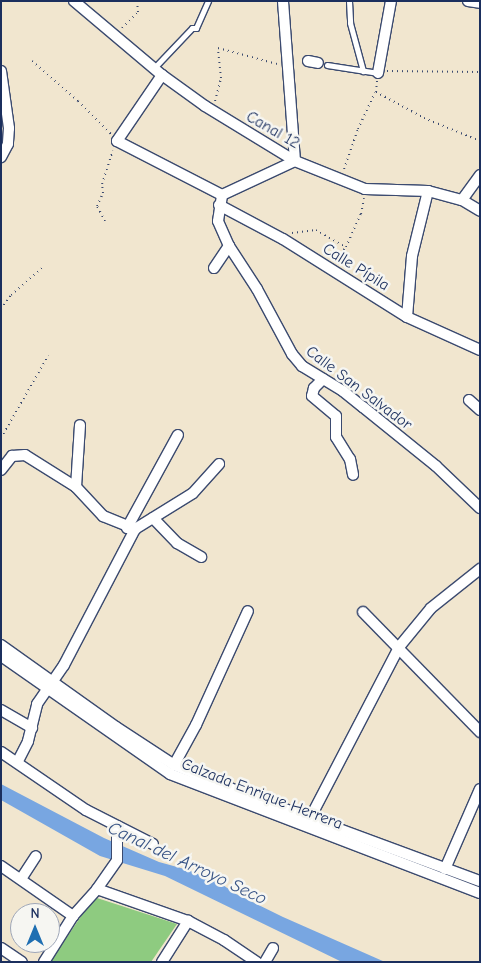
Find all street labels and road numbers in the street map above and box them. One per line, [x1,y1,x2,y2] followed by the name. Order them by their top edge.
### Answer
[243,107,303,153] street label: Canal 12
[319,239,393,295] street label: Calle Pípila
[302,342,416,434] street label: Calle San Salvador
[179,754,345,834] street label: Calzada Enrique Herrera

